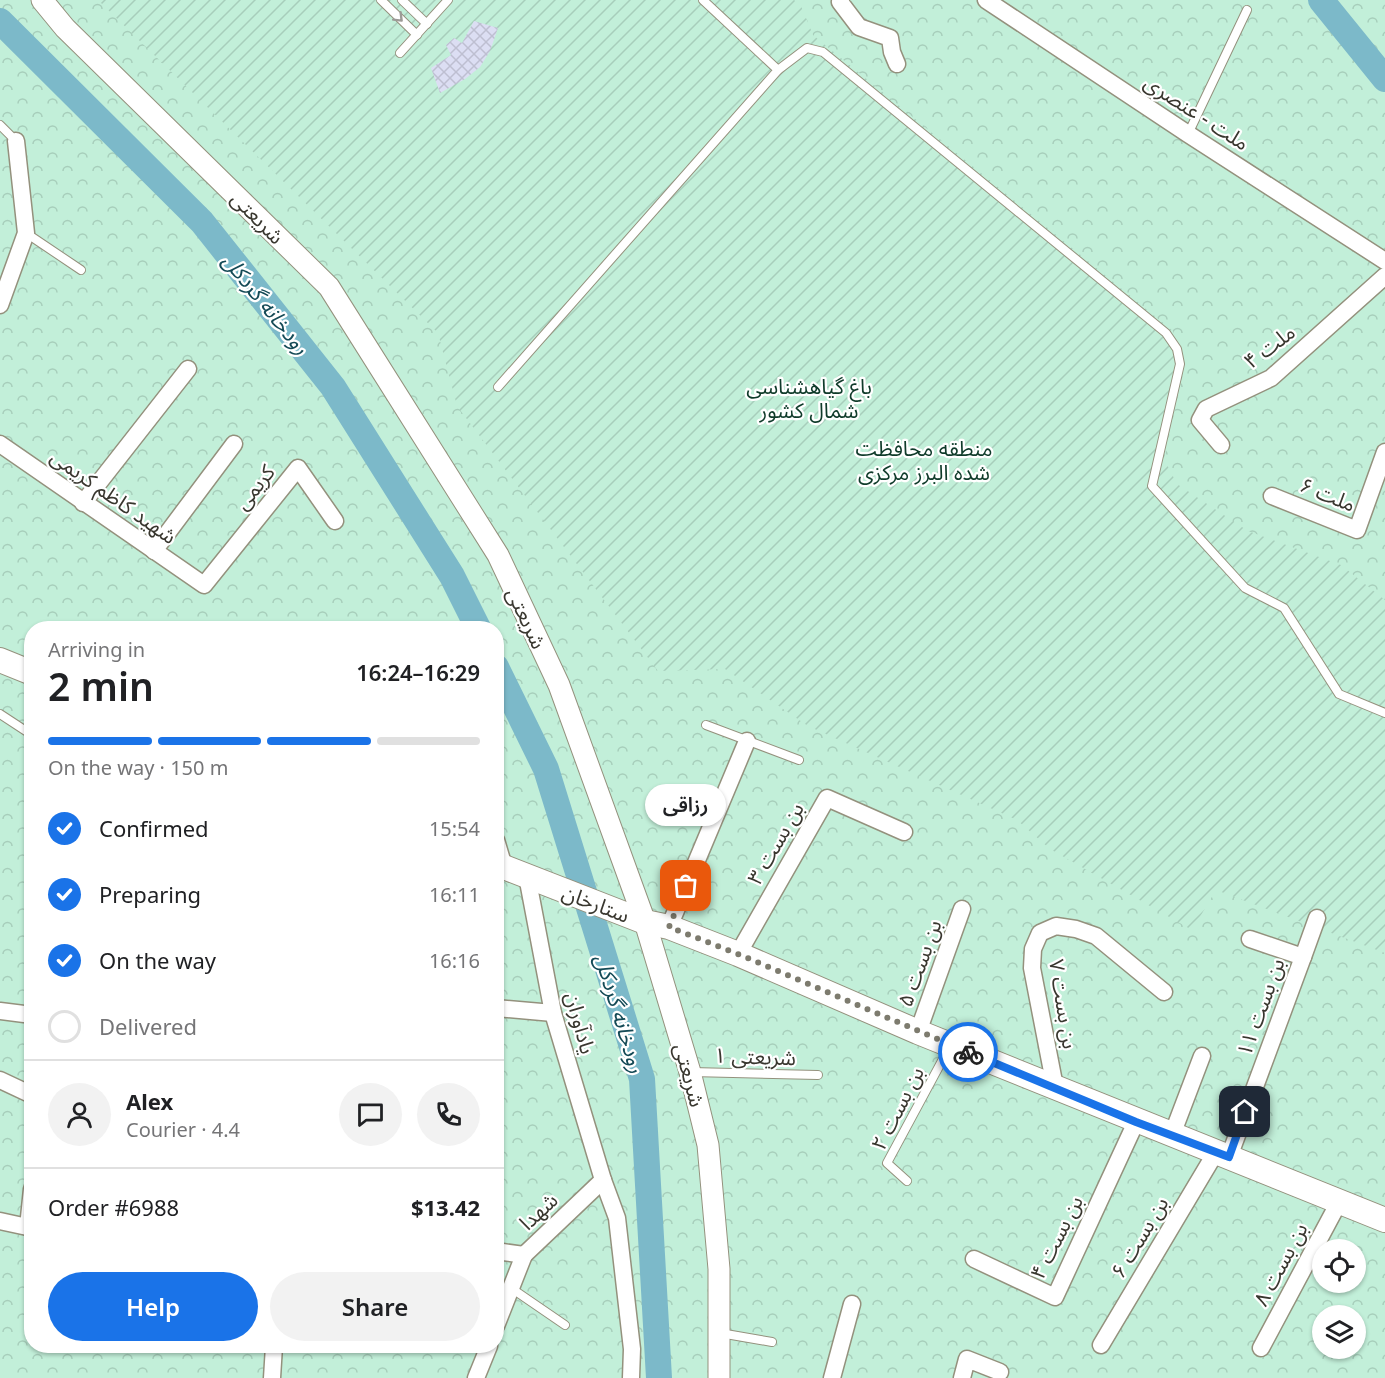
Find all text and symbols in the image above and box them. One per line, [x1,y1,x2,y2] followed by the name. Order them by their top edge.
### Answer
[391,10,402,21] one-way arrow
[1139,68,1255,156] street label: ملت - عنصری
[225,184,291,250] street label: شریعتی
[217,246,317,360] water label: رودخانه گردکل
[1238,317,1300,375] street label: ملت ۴
[746,372,872,424] park label: باغ گیاهشناسی شمال کشور
[856,434,992,486] park label: منطقه محافظت شده البرز مرکزی
[44,442,183,552] street label: شهید کاظم کریمی
[227,458,281,515] street label: کریمی
[1296,470,1360,518] street label: ملت ۶
[501,583,553,653] street label: شریعتی
[48,636,145,663] text: Arriving in
[356,657,480,687] text: 16:24–16:29
[48,659,154,712] text: 2 min
[48,754,228,781] text: On the way · 150 m
[646,784,726,826] callout: رزاقی
[663,791,708,818] text: رزاقی
[740,797,810,889] street label: بن بست ۳
[48,812,81,845] icon: check
[99,813,209,843] text: Confirmed
[429,815,480,842] text: 15:54
[660,860,711,911] pin
[669,869,702,902] icon: bag
[558,877,634,929] street label: ستارخان
[48,878,81,911] icon: check
[99,879,201,909] text: Preparing
[429,881,480,908] text: 16:11
[890,916,948,1010] street label: بن بست ۵
[48,944,81,977] icon: check
[99,945,216,975] text: On the way
[429,947,480,974] text: 16:16
[589,950,653,1076] water label: رودخانه گردکل
[1229,954,1291,1060] street label: بن بست ۱۱
[1043,957,1085,1051] street label: بن بست ۷
[559,989,603,1057] street label: یادآوران
[99,1011,197,1041] text: Delivered
[938,1022,998,1082] courier
[952,1036,985,1069] icon: bike
[668,1040,712,1110] street label: شریعتی
[713,1041,797,1071] street label: شریعتی ۱
[864,1061,930,1155] street label: بن بست ۲
[48,1083,111,1146] button: person
[339,1083,402,1146] button: chat
[417,1083,480,1146] button: phone
[126,1086,173,1116] text: Alex
[1219,1086,1270,1137] pin
[1228,1095,1261,1128] icon: home
[126,1116,240,1143] text: Courier · 4.4
[513,1186,563,1236] street label: شهدا
[1023,1190,1089,1284] street label: بن بست ۴
[1104,1191,1174,1283] street label: بن بست ۶
[48,1192,179,1222] text: Order #6988
[411,1192,480,1222] text: $13.42
[1246,1218,1314,1310] street label: بن بست ۸
[1312,1239,1366,1359] map controls
[1312,1239,1366,1293] button: locate
[48,1272,258,1341] button: Help
[270,1272,480,1341] button: Share
[1312,1305,1366,1359] button: layers

